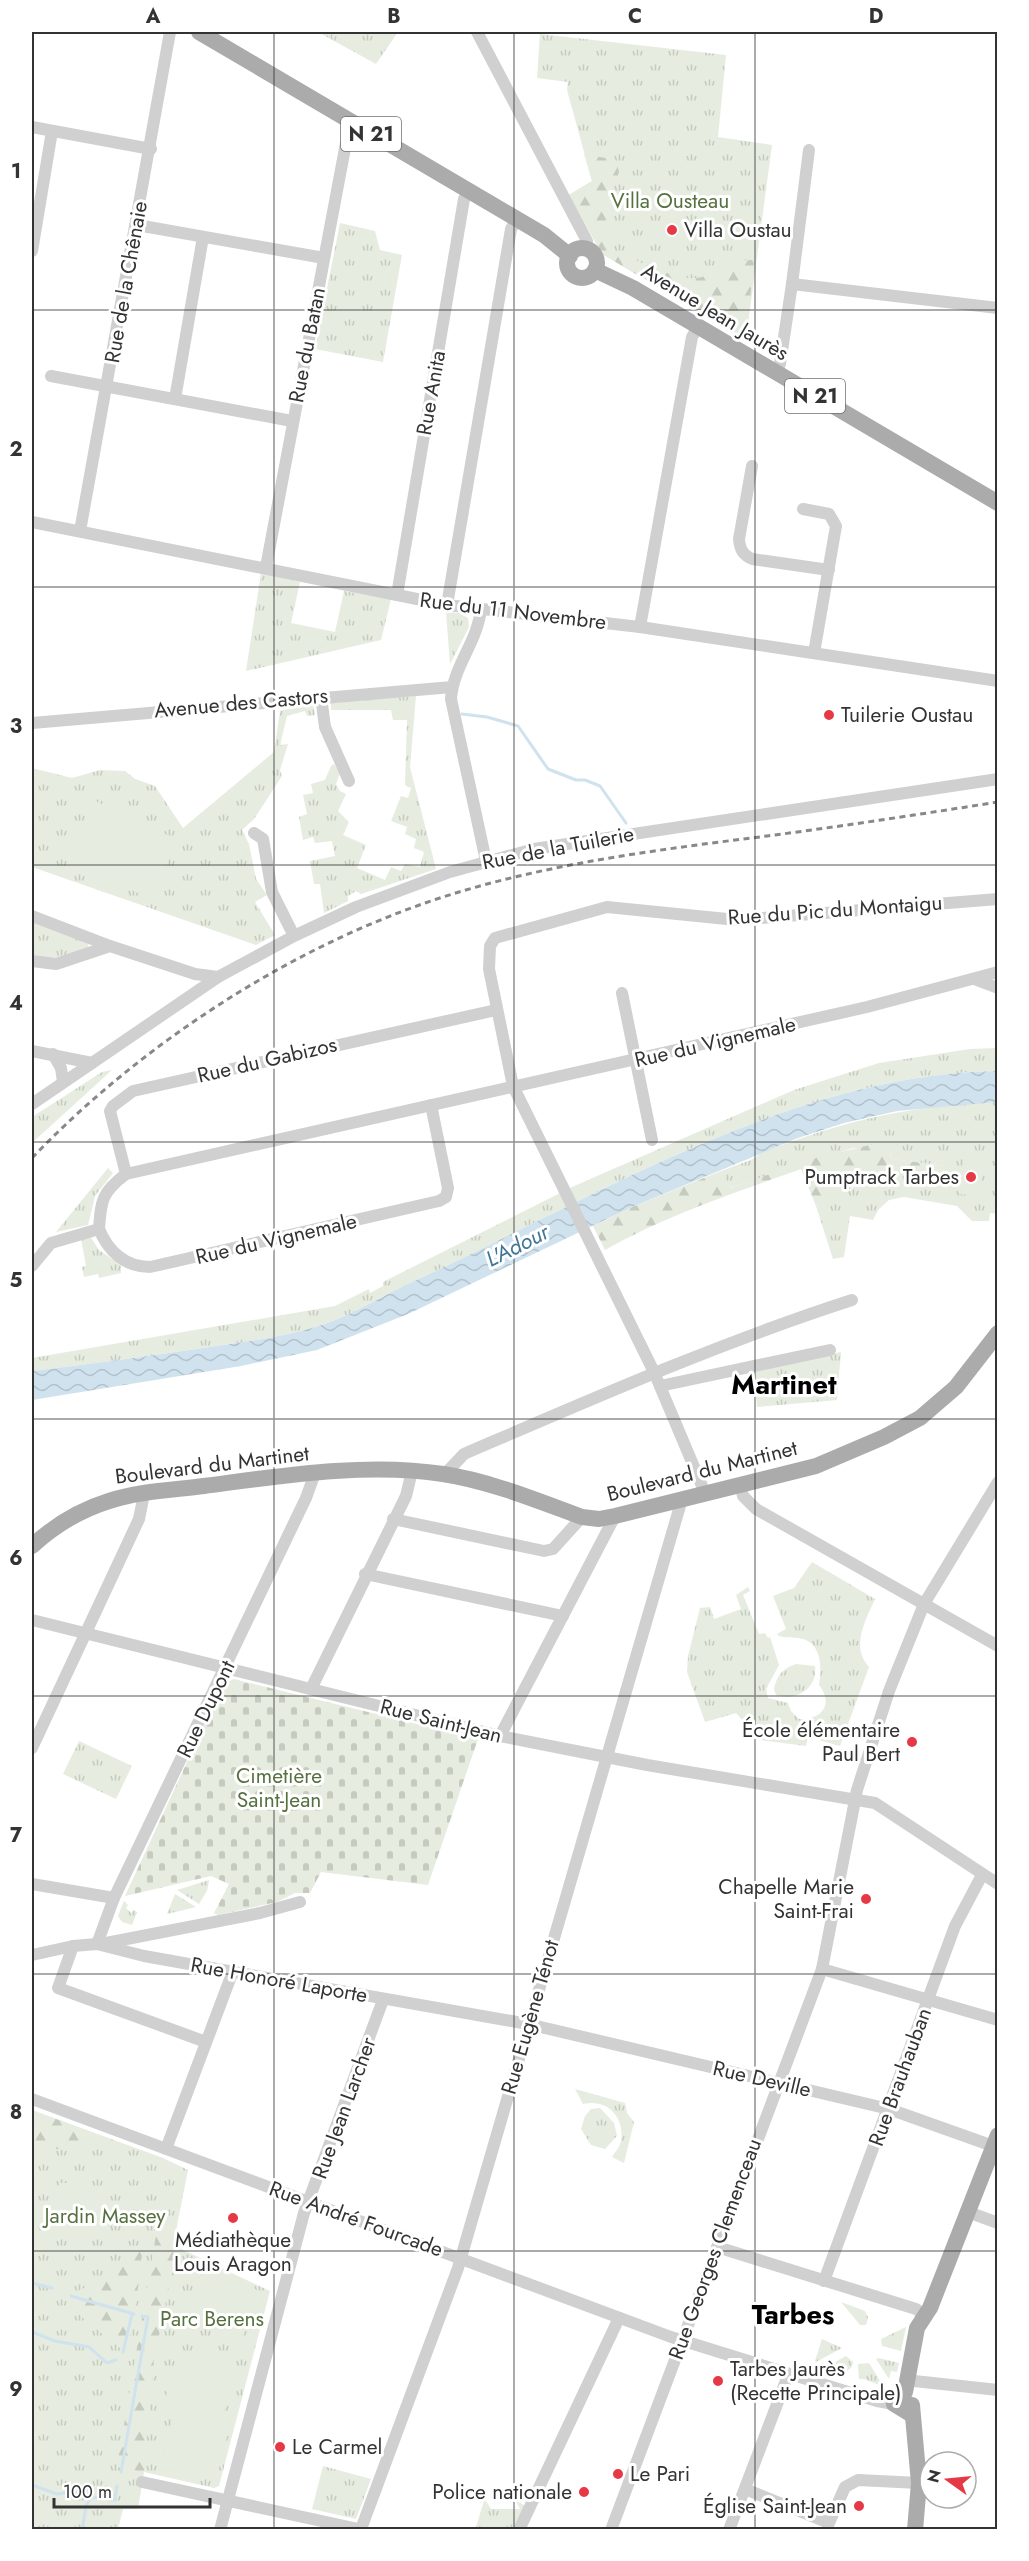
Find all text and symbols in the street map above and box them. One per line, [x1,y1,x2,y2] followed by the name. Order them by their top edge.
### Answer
[145,2,161,31] text: A
[387,2,401,31] text: B
[628,2,642,31] text: C
[869,2,883,31] text: D
[341,117,401,151] road number: N 21
[11,157,21,186] text: 1
[611,186,729,216] park label: Villa Ousteau
[97,199,155,365] street label: Rue de la Chênaie
[684,215,792,245] place label: Villa Oustau
[665,223,679,237] marker: Villa Oustau
[636,256,794,368] street label: Avenue Jean Jaurès
[281,285,333,405] street label: Rue du Batan
[409,348,453,438] street label: Rue Anita
[785,379,845,413] road number: N 21
[9,435,23,464] text: 2
[418,585,608,637] street label: Rue du 11 Novembre
[153,680,329,726] street label: Avenue des Castors
[841,700,973,730] place label: Tuilerie Oustau
[822,708,836,722] marker: Tuilerie Oustau
[10,712,22,741] text: 3
[480,819,637,877] street label: Rue de la Tuilerie
[727,888,943,932] street label: Rue du Pic du Montaigu
[9,989,23,1018] text: 4
[632,1009,799,1075] street label: Rue du Vignemale
[194,1029,340,1091] street label: Rue du Gabizos
[804,1162,959,1192] place label: Pumptrack Tarbes
[964,1170,978,1184] marker: Pumptrack Tarbes
[193,1206,360,1272] street label: Rue du Vignemale
[480,1215,556,1274] water label: L'Adour
[10,1266,23,1295] text: 5
[731,1365,837,1404] district label: Martinet
[604,1433,800,1509] street label: Boulevard du Martinet
[113,1438,311,1492] street label: Boulevard du Martinet
[9,1544,23,1573] text: 6
[170,1655,242,1763] street label: Rue Dupont
[377,1691,505,1751] street label: Rue Saint-Jean
[742,1715,900,1769] place label: École élémentaire Paul Bert
[905,1735,919,1749] marker: École élémentaire Paul Bert
[236,1761,322,1815] park label: Cimetière Saint-Jean
[10,1821,23,1850] text: 7
[718,1872,854,1926] place label: Chapelle Marie Saint-Frai
[859,1892,873,1906] marker: Chapelle Marie Saint-Frai
[494,1936,566,2098] street label: Rue Eugène Ténot
[188,1950,370,2010] street label: Rue Honoré Laporte
[861,2004,939,2150] street label: Rue Brauhauban
[304,2032,384,2183] street label: Rue Jean Larcher
[710,2053,814,2105] street label: Rue Deville
[10,2098,22,2127] text: 8
[661,2134,769,2364] street label: Rue Georges Clemenceau
[265,2174,447,2264] street label: Rue André Fourcade
[42,2201,166,2231] park label: Jardin Massey
[226,2211,240,2225] marker: Médiathèque Louis Aragon
[174,2225,292,2279] place label: Médiathèque Louis Aragon
[752,2295,834,2334] district label: Tarbes
[160,2304,264,2334] park label: Parc Berens
[730,2354,902,2408] place label: Tarbes Jaurès (Recette Principale)
[711,2374,725,2388] marker: Tarbes Jaurès (Recette Principale)
[9,2375,23,2404] text: 9
[292,2432,382,2462] place label: Le Carmel
[273,2440,287,2454] marker: Le Carmel
[918,2450,978,2510] north arrow
[630,2459,690,2489] place label: Le Pari
[611,2467,625,2481] marker: Le Pari
[921,2467,947,2485] text: N
[54,2471,210,2509] scale bar
[432,2477,572,2507] place label: Police nationale
[63,2479,112,2505] text: 100 m
[577,2485,591,2499] marker: Police nationale
[703,2491,847,2521] place label: Église Saint-Jean
[852,2499,866,2513] marker: Église Saint-Jean

